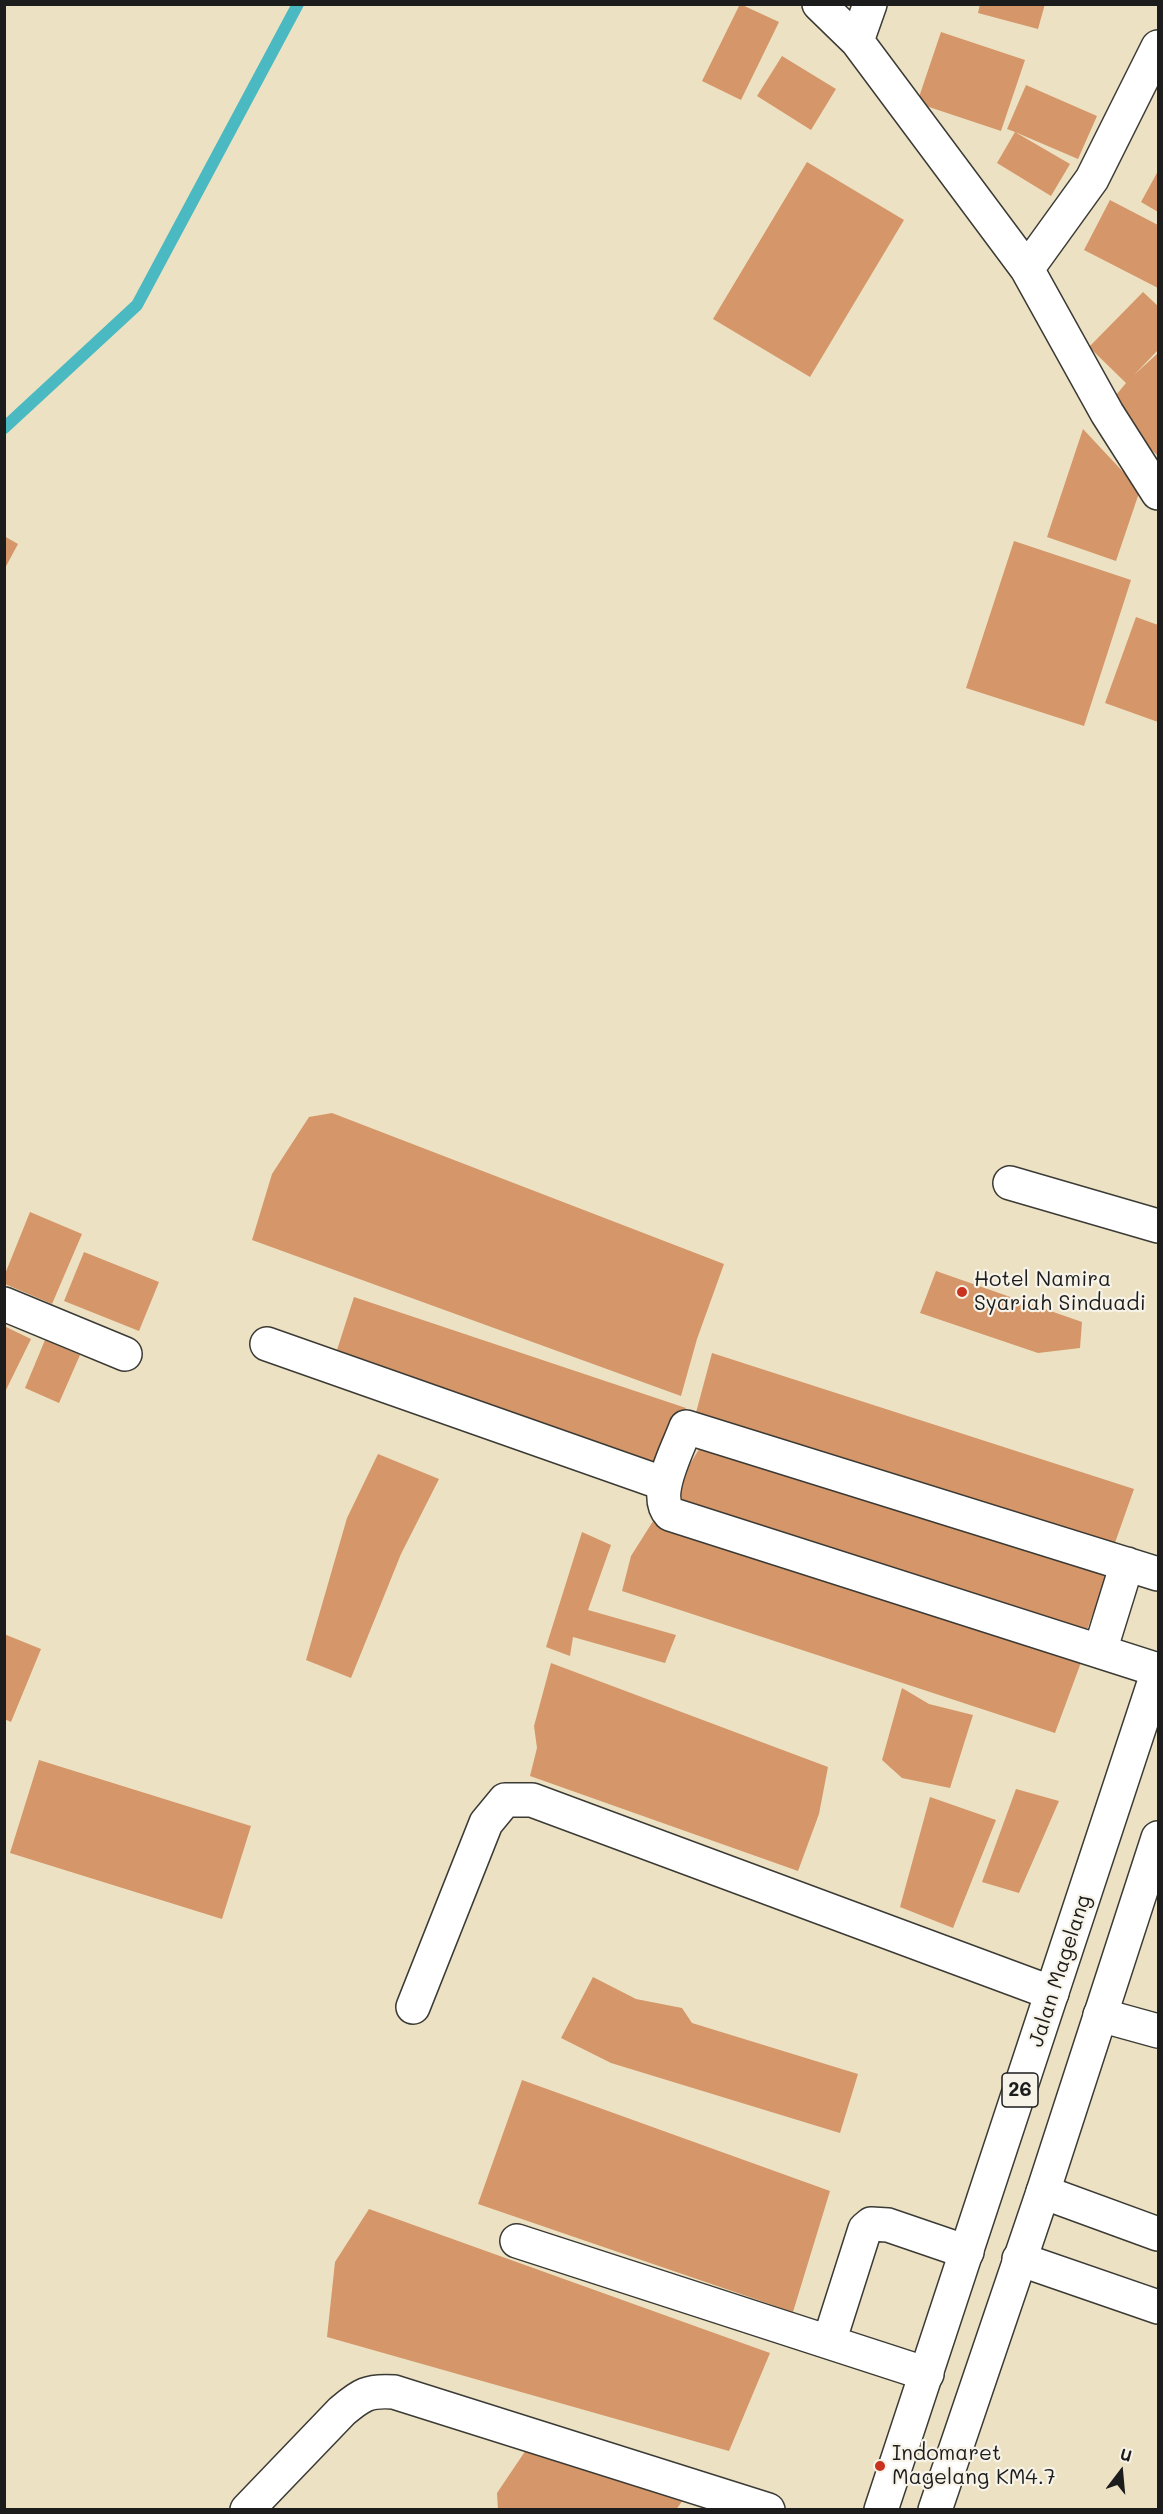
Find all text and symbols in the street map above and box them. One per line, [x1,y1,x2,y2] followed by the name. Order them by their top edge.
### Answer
[974,1267,1146,1317] place label: Hotel Namira Syariah Sinduadi
[955,1285,969,1299] marker: Hotel Namira Syariah Sinduadi
[1024,1892,1096,2050] street label: Jalan Magelang
[1002,2073,1038,2107] road number: 26
[892,2441,1056,2491] place label: Indomaret Magelang KM4.7
[1091,2442,1151,2502] north arrow
[1118,2443,1134,2466] text: U
[873,2459,887,2473] marker: Indomaret Magelang KM4.7

